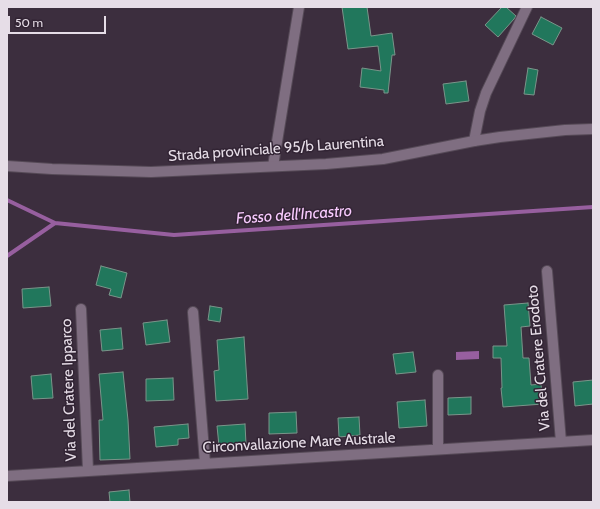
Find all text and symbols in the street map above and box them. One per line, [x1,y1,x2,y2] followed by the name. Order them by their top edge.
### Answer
[10,8,108,34] scale bar
[15,15,43,30] text: 50 m
[168,132,384,166] street label: Strada provinciale 95/b Laurentina
[235,201,353,229] water label: Fosso dell'Incastro
[524,284,554,432] street label: Via del Cratere Erodoto
[58,318,80,462] street label: Via del Cratere Ipparco
[202,429,396,457] street label: Circonvallazione Mare Australe

